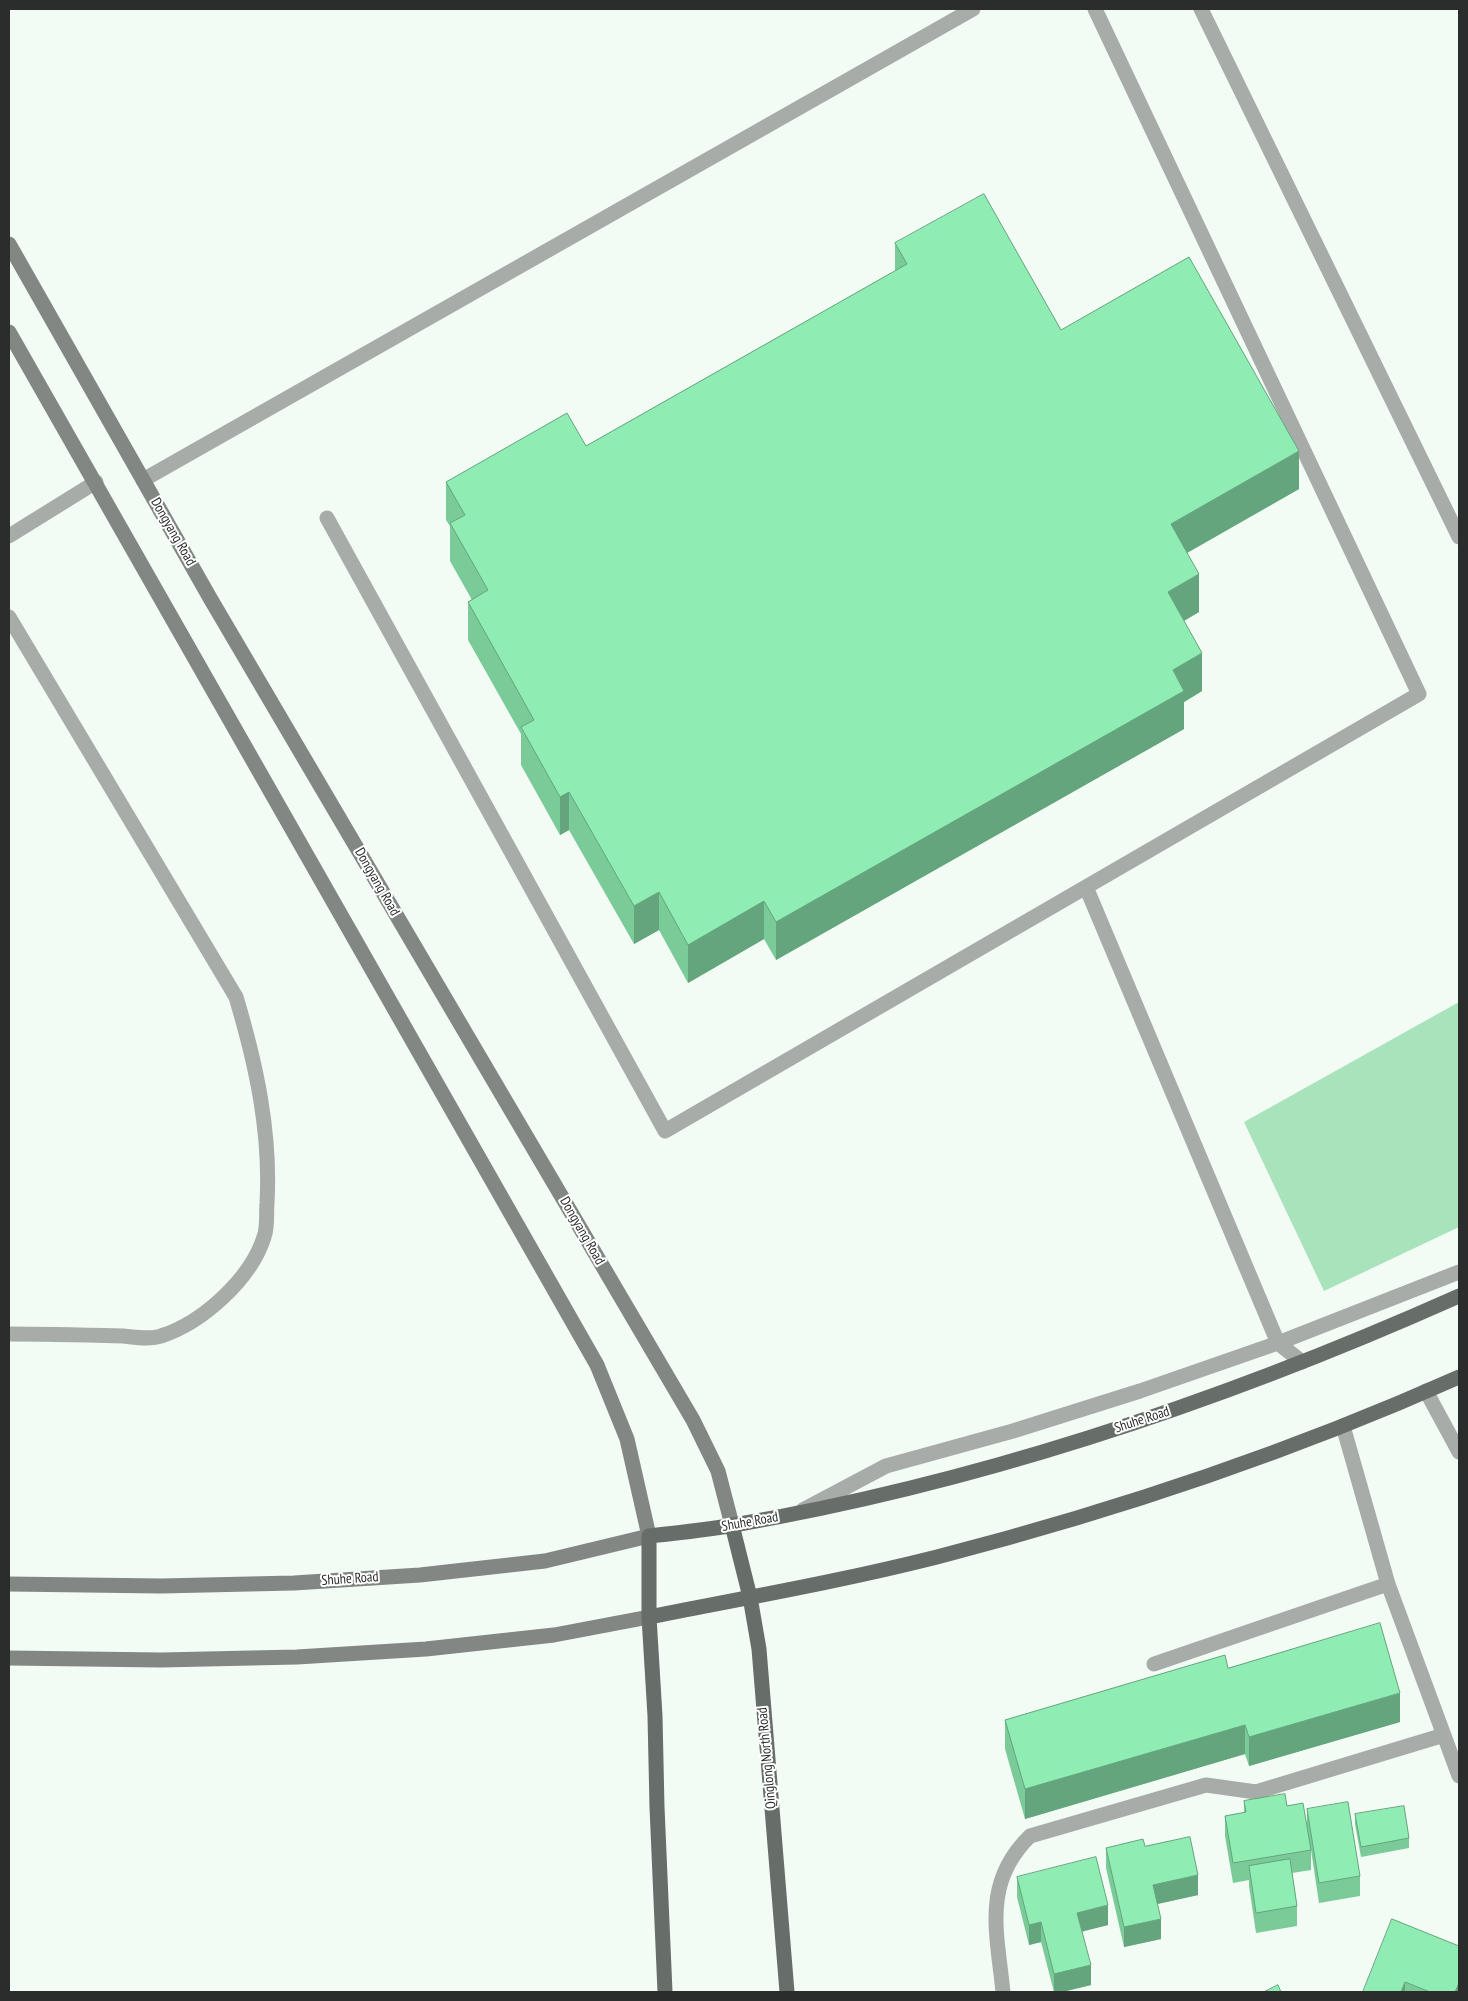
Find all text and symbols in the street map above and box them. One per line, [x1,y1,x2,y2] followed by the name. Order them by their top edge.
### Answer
[147,495,199,569] street label: Dongyang Road
[351,845,403,919] street label: Dongyang Road
[556,1194,608,1268] street label: Dongyang Road
[1112,1403,1172,1437] street label: Shuhe Road
[720,1509,780,1535] street label: Shuhe Road
[321,1569,379,1589] street label: Shuhe Road
[754,1706,780,1810] street label: Qinglong North Road

